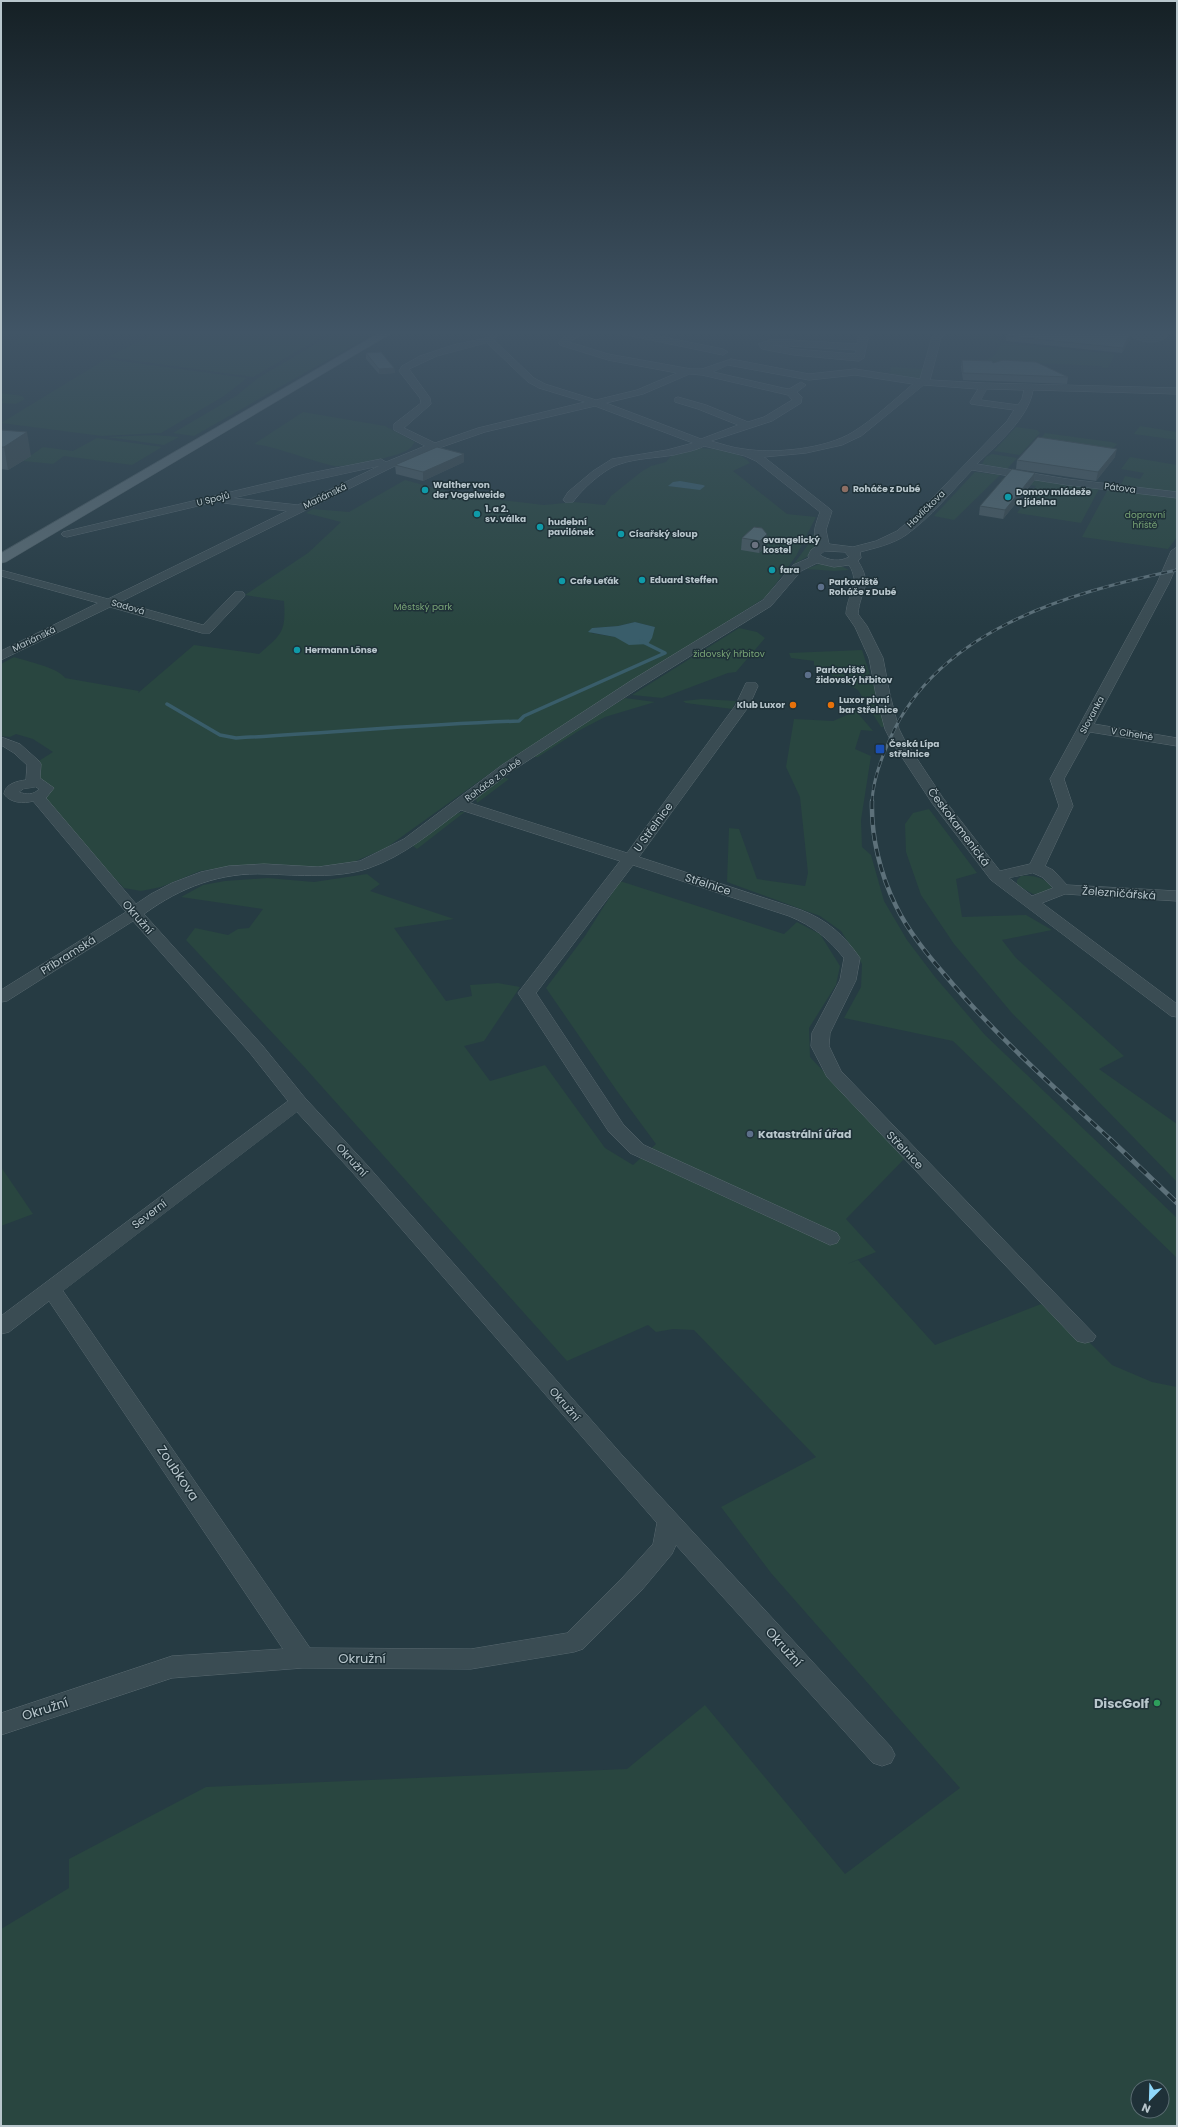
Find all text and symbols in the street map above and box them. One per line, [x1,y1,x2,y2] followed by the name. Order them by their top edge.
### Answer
[433,479,505,501] place label: Walther von der Vogelweide
[301,480,349,512] street label: Mariánská
[1104,480,1136,496] street label: Pátova
[853,483,921,495] place label: Roháče z Dubé
[840,484,850,494] marker: Roháče z Dubé
[420,485,430,495] marker: Walther von der Vogelweide
[1016,486,1091,508] place label: Domov mládeže a jídelna
[904,488,948,530] street label: Havlíčkova
[195,489,231,509] street label: U Spojů
[1003,492,1013,502] marker: Domov mládeže a jídelna
[485,503,526,525] place label: 1. a 2. sv. válka
[472,509,482,519] marker: 1. a 2. sv. válka
[1125,509,1165,531] park label: dopravní hřiště
[548,516,595,538] place label: hudební pavilónek
[535,522,545,532] marker: hudební pavilónek
[629,528,698,540] place label: Císařský sloup
[616,529,626,539] marker: Císařský sloup
[763,534,820,556] place label: evangelický kostel
[750,540,760,550] marker: evangelický kostel
[780,564,799,576] place label: fara
[767,565,777,575] marker: fara
[650,574,718,586] place label: Eduard Steffen
[570,575,619,587] place label: Cafe Leťák
[637,575,647,585] marker: Eduard Steffen
[557,576,567,586] marker: Cafe Leťák
[829,576,897,598] place label: Parkoviště Roháče z Dubé
[816,582,826,592] marker: Parkoviště Roháče z Dubé
[110,596,146,618] street label: Sadová
[394,601,452,613] park label: Městský park
[10,623,58,655] street label: Mariánská
[305,644,378,656] place label: Hermann Lönse
[292,645,302,655] marker: Hermann Lönse
[693,648,765,660] park label: židovský hřbitov
[816,664,893,686] place label: Parkoviště židovský hřbitov
[803,670,813,680] marker: Parkoviště židovský hřbitov
[839,694,898,716] place label: Luxor pivní bar Střelnice
[1077,694,1107,736] street label: Slovanka
[737,699,785,711] place label: Klub Luxor
[788,700,798,710] marker: Klub Luxor
[826,700,836,710] marker: Luxor pivní bar Střelnice
[1110,725,1154,743] street label: V Cihelně
[889,738,939,760] place label: Česká Lípa střelnice
[874,743,886,755] marker: Česká Lípa střelnice
[462,755,524,804] street label: Roháče z Dubé
[924,784,994,870] street label: Českokamenická
[630,799,677,855] street label: U Střelnice
[683,869,733,899] street label: Střelnice
[1081,882,1157,904] street label: Železničářská
[119,897,157,938] street label: Okružní
[37,932,99,978] street label: Příbramská
[758,1126,851,1142] place label: Katastrální úřad
[883,1127,927,1173] street label: Střelnice
[745,1129,755,1139] marker: Katastrální úřad
[333,1140,372,1181] street label: Okružní
[128,1195,170,1232] street label: Severní
[546,1384,584,1425] street label: Okružní
[152,1441,204,1505] street label: Zoubkova
[761,1623,807,1671] street label: Okružní
[338,1649,386,1668] street label: Okružní
[19,1693,71,1725] street label: Okružní
[1094,1694,1149,1713] place label: DiscGolf
[1152,1698,1162,1708] marker: DiscGolf
[1130,2079,1170,2119] north arrow
[1139,2099,1153,2117] text: N

